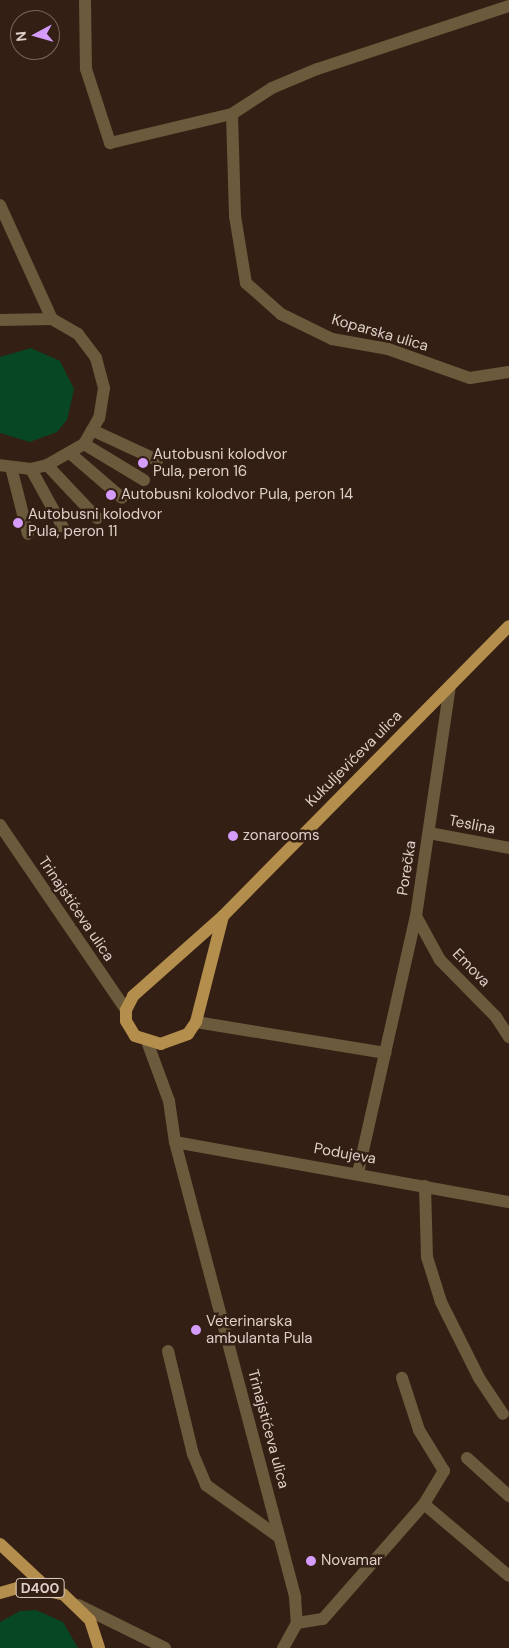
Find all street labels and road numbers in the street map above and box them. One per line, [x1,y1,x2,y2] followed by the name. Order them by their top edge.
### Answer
[330,311,430,355] street label: Koparska ulica
[302,707,406,811] street label: Kukuljevićeva ulica
[447,812,497,838] street label: Teslina
[394,839,420,897] street label: Porečka
[34,853,118,965] street label: Trinajstićeva ulica
[449,945,493,991] street label: Emova
[313,1140,377,1168] street label: Podujeva
[243,1367,293,1491] street label: Trinajstićeva ulica
[15,1576,65,1600] road number: D400

